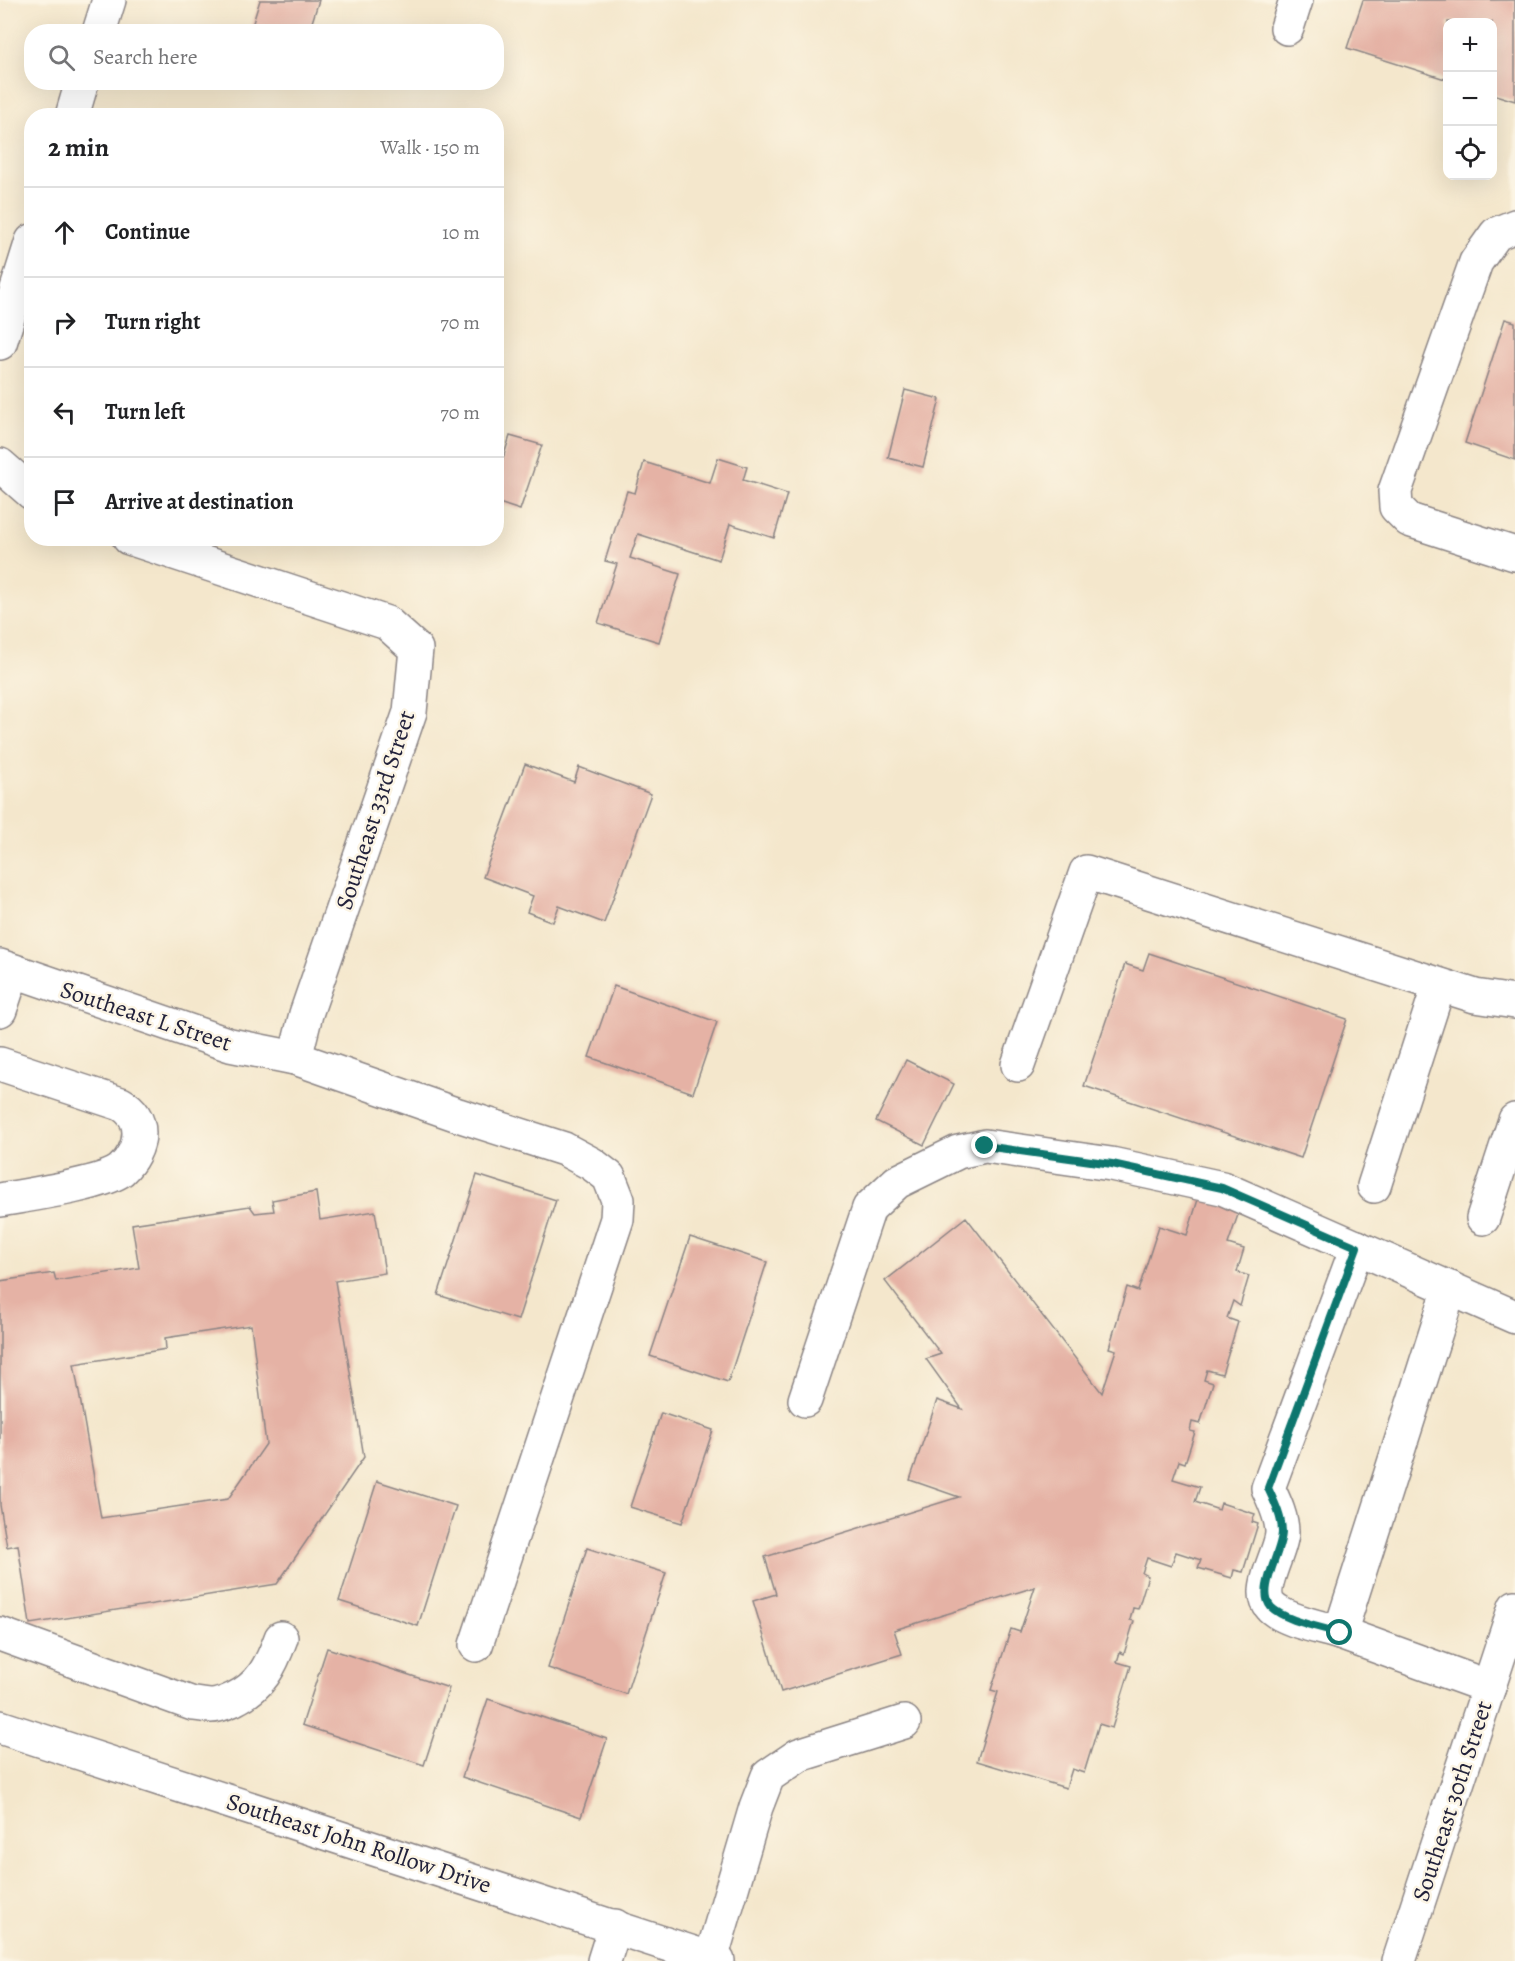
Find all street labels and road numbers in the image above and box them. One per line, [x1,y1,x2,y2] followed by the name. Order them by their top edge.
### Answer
[328,706,422,914] street label: Southeast 33rd Street
[56,973,236,1059] street label: Southeast L Street
[1404,1696,1500,1906] street label: Southeast 30th Street
[223,1785,495,1901] street label: Southeast John Rollow Drive

